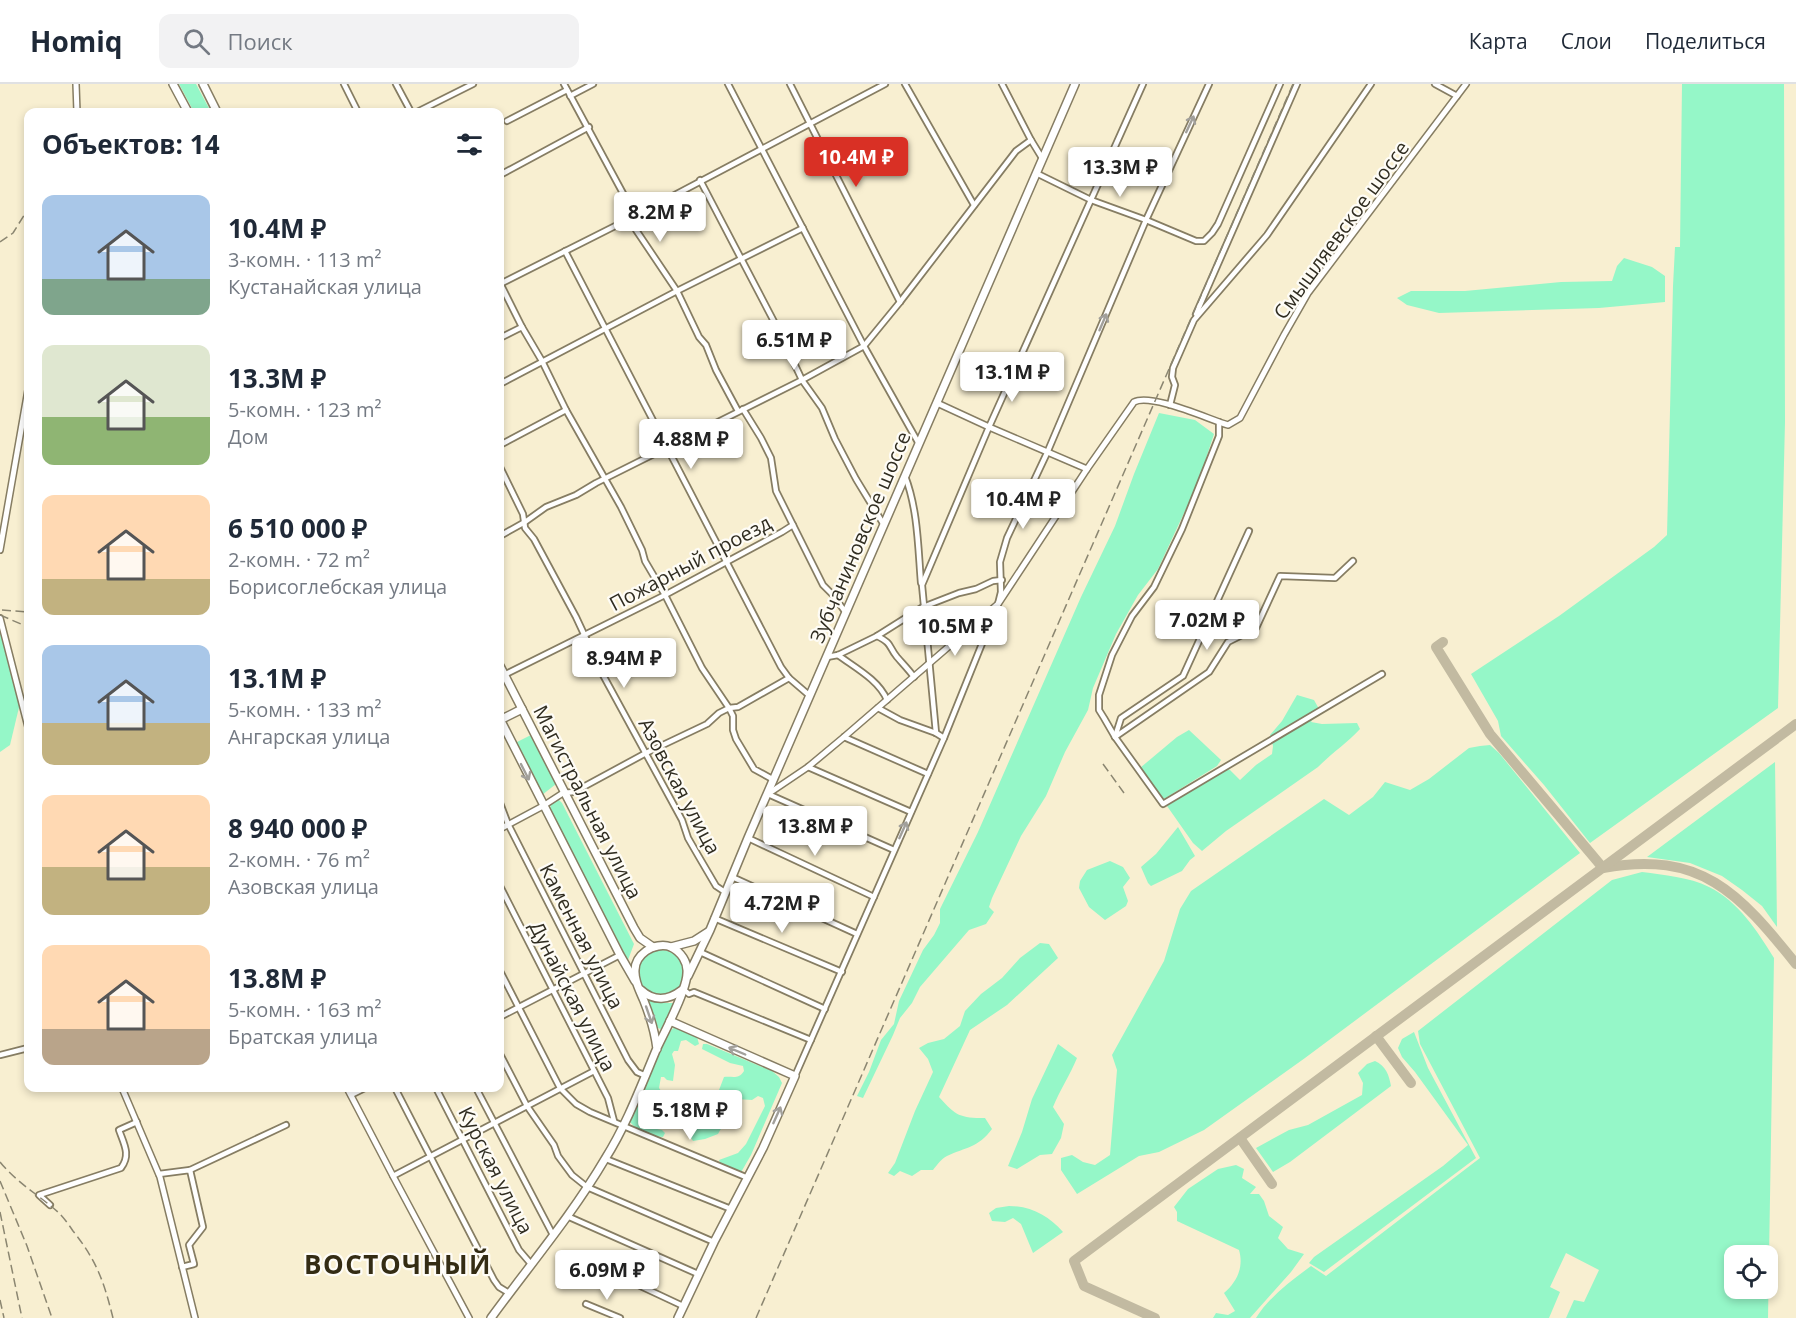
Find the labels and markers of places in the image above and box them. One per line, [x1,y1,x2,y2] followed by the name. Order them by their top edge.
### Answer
[801,137,911,188] pin: 10.4M ₽
[1065,147,1175,198] pin: 13.3M ₽
[611,192,709,243] pin: 8.2M ₽
[739,320,849,371] pin: 6.51M ₽
[957,352,1067,403] pin: 13.1M ₽
[636,419,746,470] pin: 4.88M ₽
[968,479,1078,530] pin: 10.4M ₽
[1152,600,1262,651] pin: 7.02M ₽
[900,606,1010,657] pin: 10.5M ₽
[569,638,679,689] pin: 8.94M ₽
[760,806,870,857] pin: 13.8M ₽
[727,883,837,934] pin: 4.72M ₽
[635,1090,745,1141] pin: 5.18M ₽
[552,1250,662,1301] pin: 6.09M ₽

